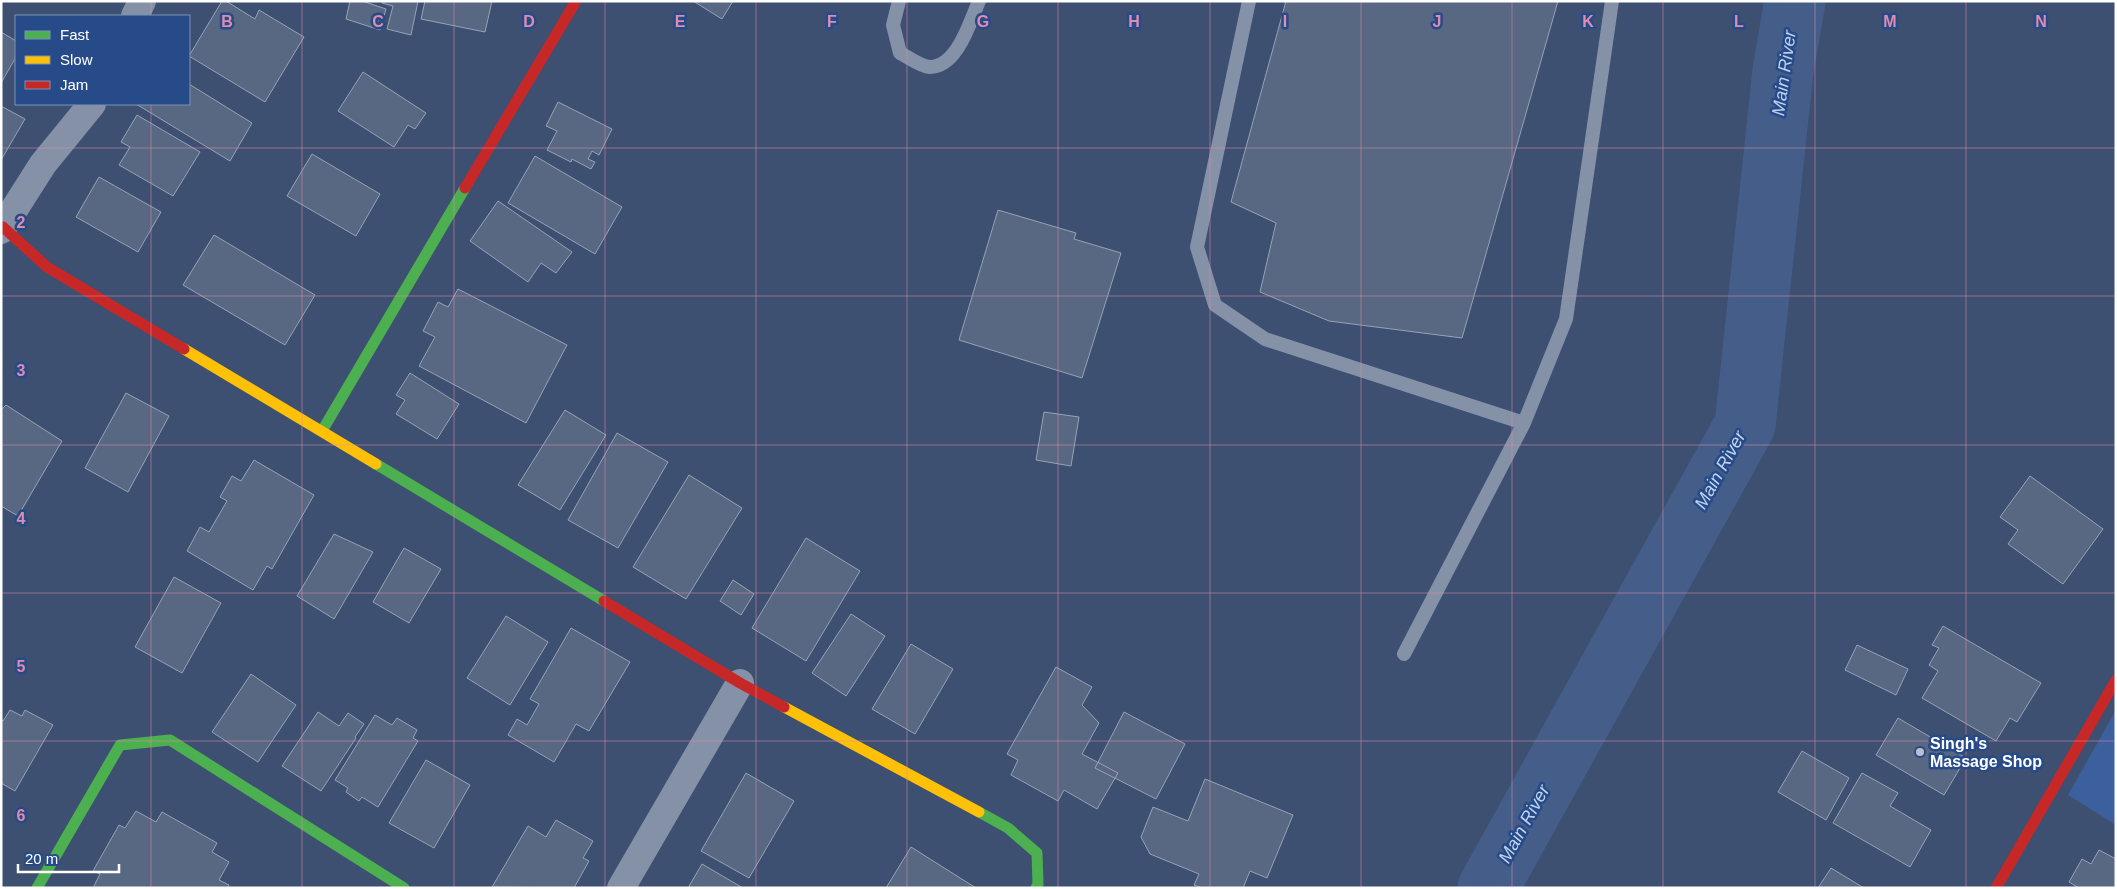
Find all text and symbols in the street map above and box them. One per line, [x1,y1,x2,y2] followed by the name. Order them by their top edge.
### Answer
[221,13,233,30] text: B
[372,13,384,30] text: C
[523,13,535,30] text: D
[675,13,686,30] text: E
[827,13,837,30] text: F
[977,13,989,30] text: G
[1128,13,1140,30] text: H
[1283,13,1287,30] text: I
[1433,13,1441,30] text: J
[1582,13,1594,30] text: K
[1734,13,1744,30] text: L
[1883,13,1897,30] text: M
[2035,13,2047,30] text: N
[15,15,190,105] legend
[60,26,90,43] text: Fast
[1768,28,1800,117] water label: Main River
[60,51,93,68] text: Slow
[60,76,88,93] text: Jam
[17,214,26,231] text: 2
[17,362,26,379] text: 3
[1690,427,1750,512] water label: Main River
[17,510,26,527] text: 4
[17,658,26,675] text: 5
[1930,735,2042,770] place label: Singh's Massage Shop
[1914,746,1926,758] marker: Singh's Massage Shop
[1494,781,1554,866] water label: Main River
[17,807,26,824] text: 6
[18,842,119,874] scale bar
[25,850,58,867] text: 20 m

